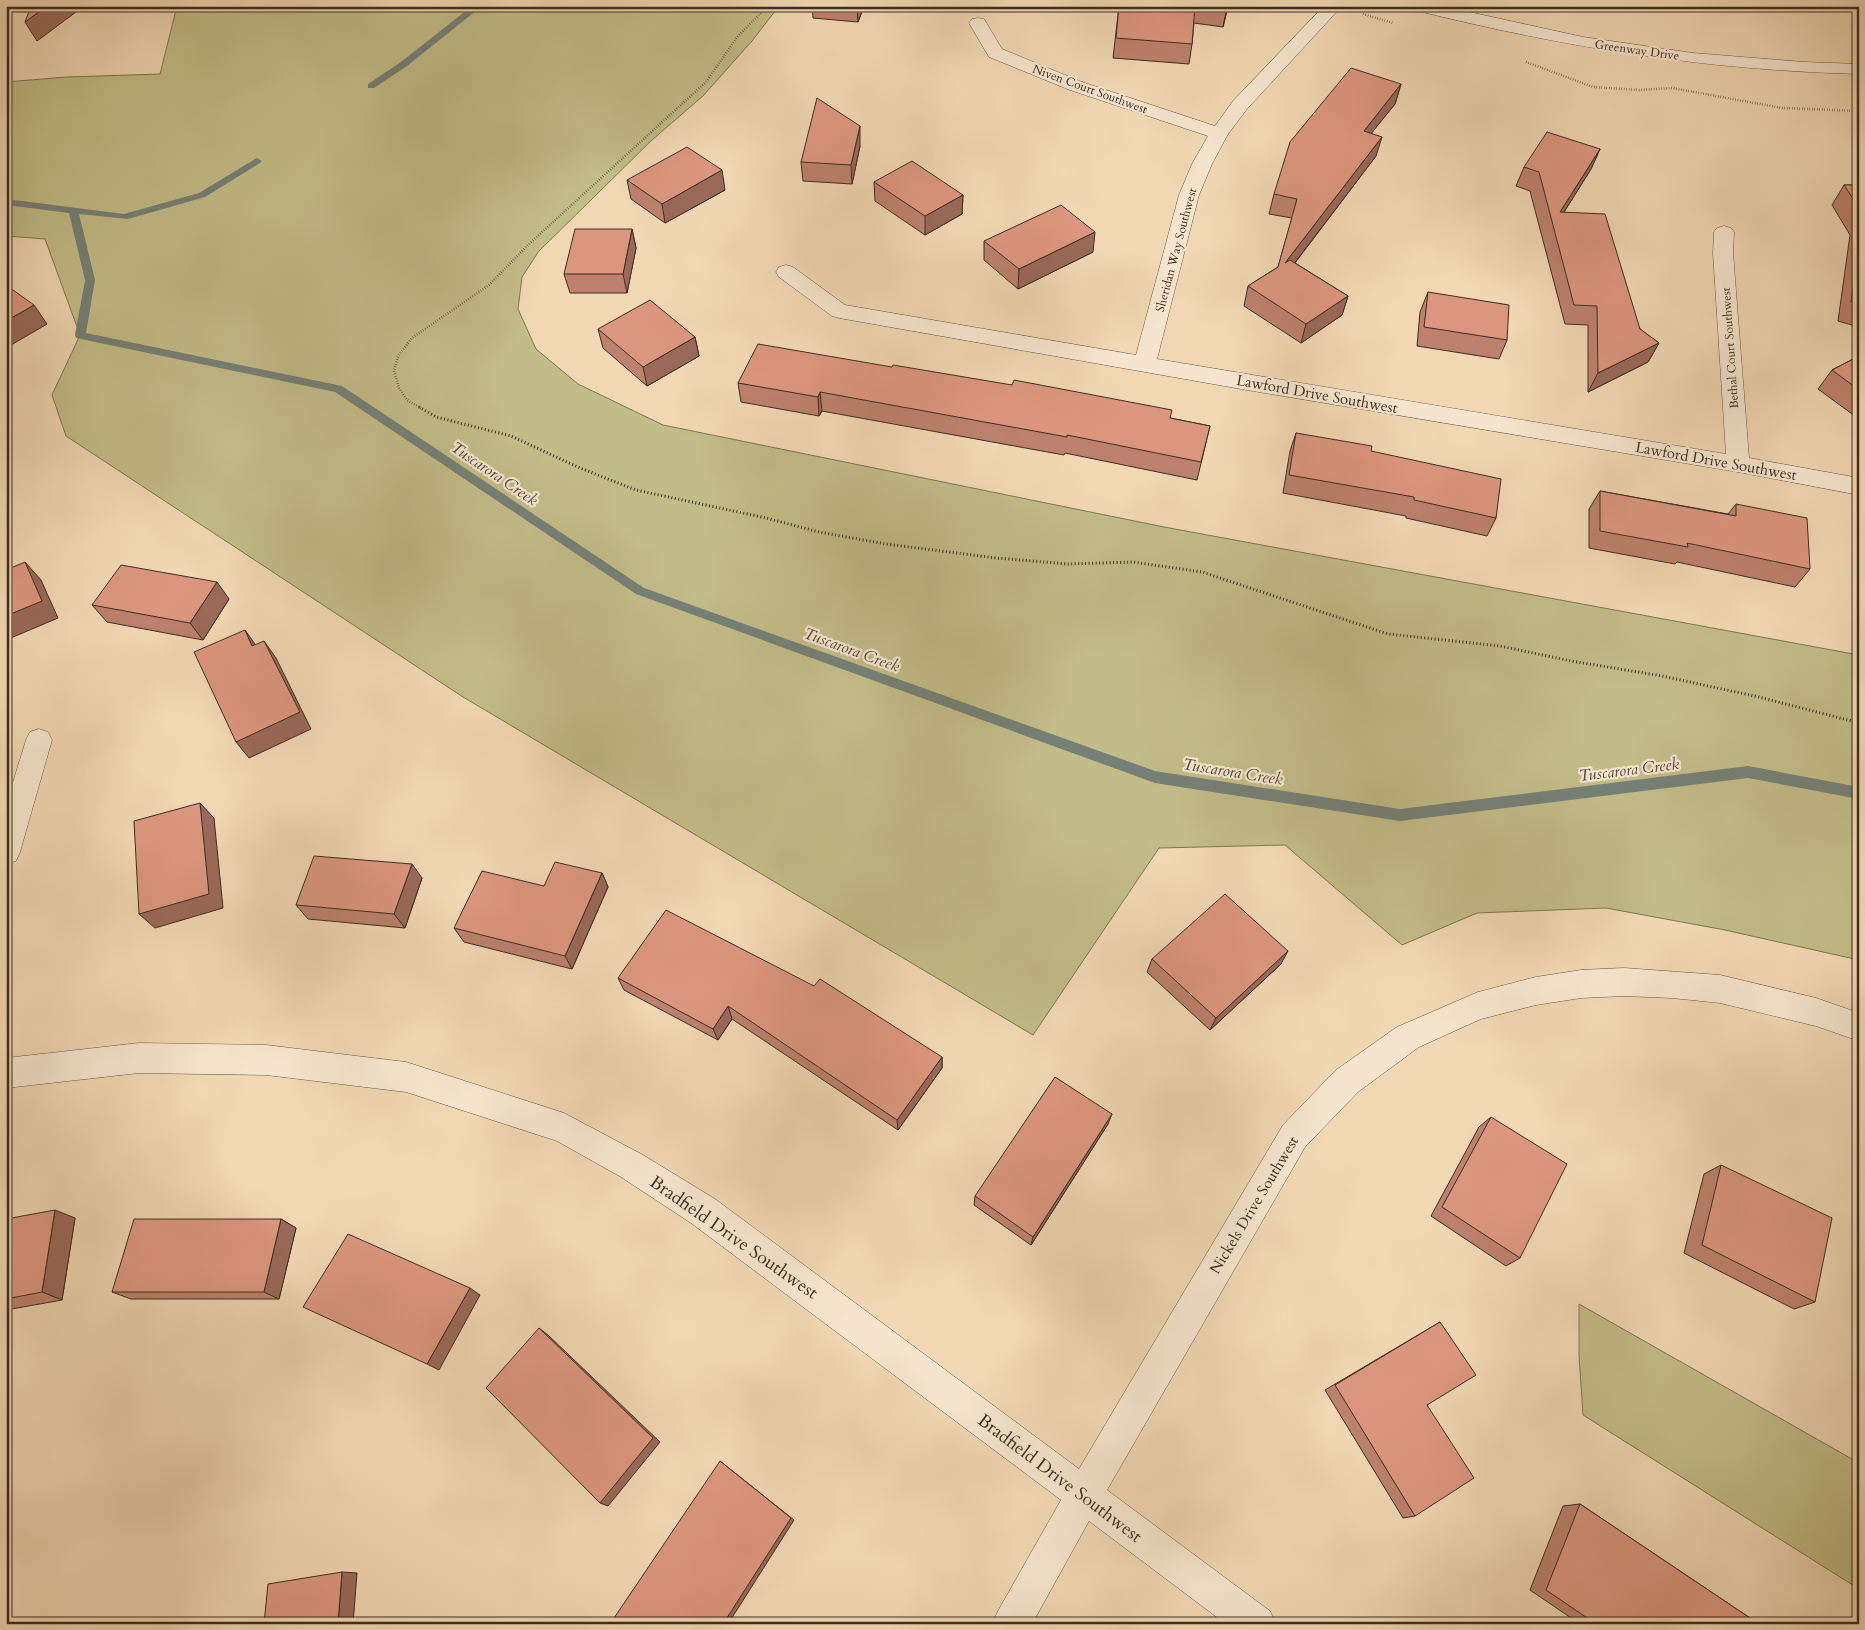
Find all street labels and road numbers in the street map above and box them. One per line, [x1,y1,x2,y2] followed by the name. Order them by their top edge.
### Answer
[1594,36,1680,64] street label: Greenway Drive
[1030,61,1150,117] street label: Niven Court Southwest
[1152,186,1200,314] street label: Sheridan Way Southwest
[1718,287,1742,409] street label: Bethal Court Southwest
[1235,370,1399,418] street label: Lawford Drive Southwest
[1634,437,1798,485] street label: Lawford Drive Southwest
[1205,1132,1303,1278] street label: Nickels Drive Southwest
[644,1170,823,1305] street label: Bradfield Drive Southwest
[972,1408,1147,1549] street label: Bradfield Drive Southwest

